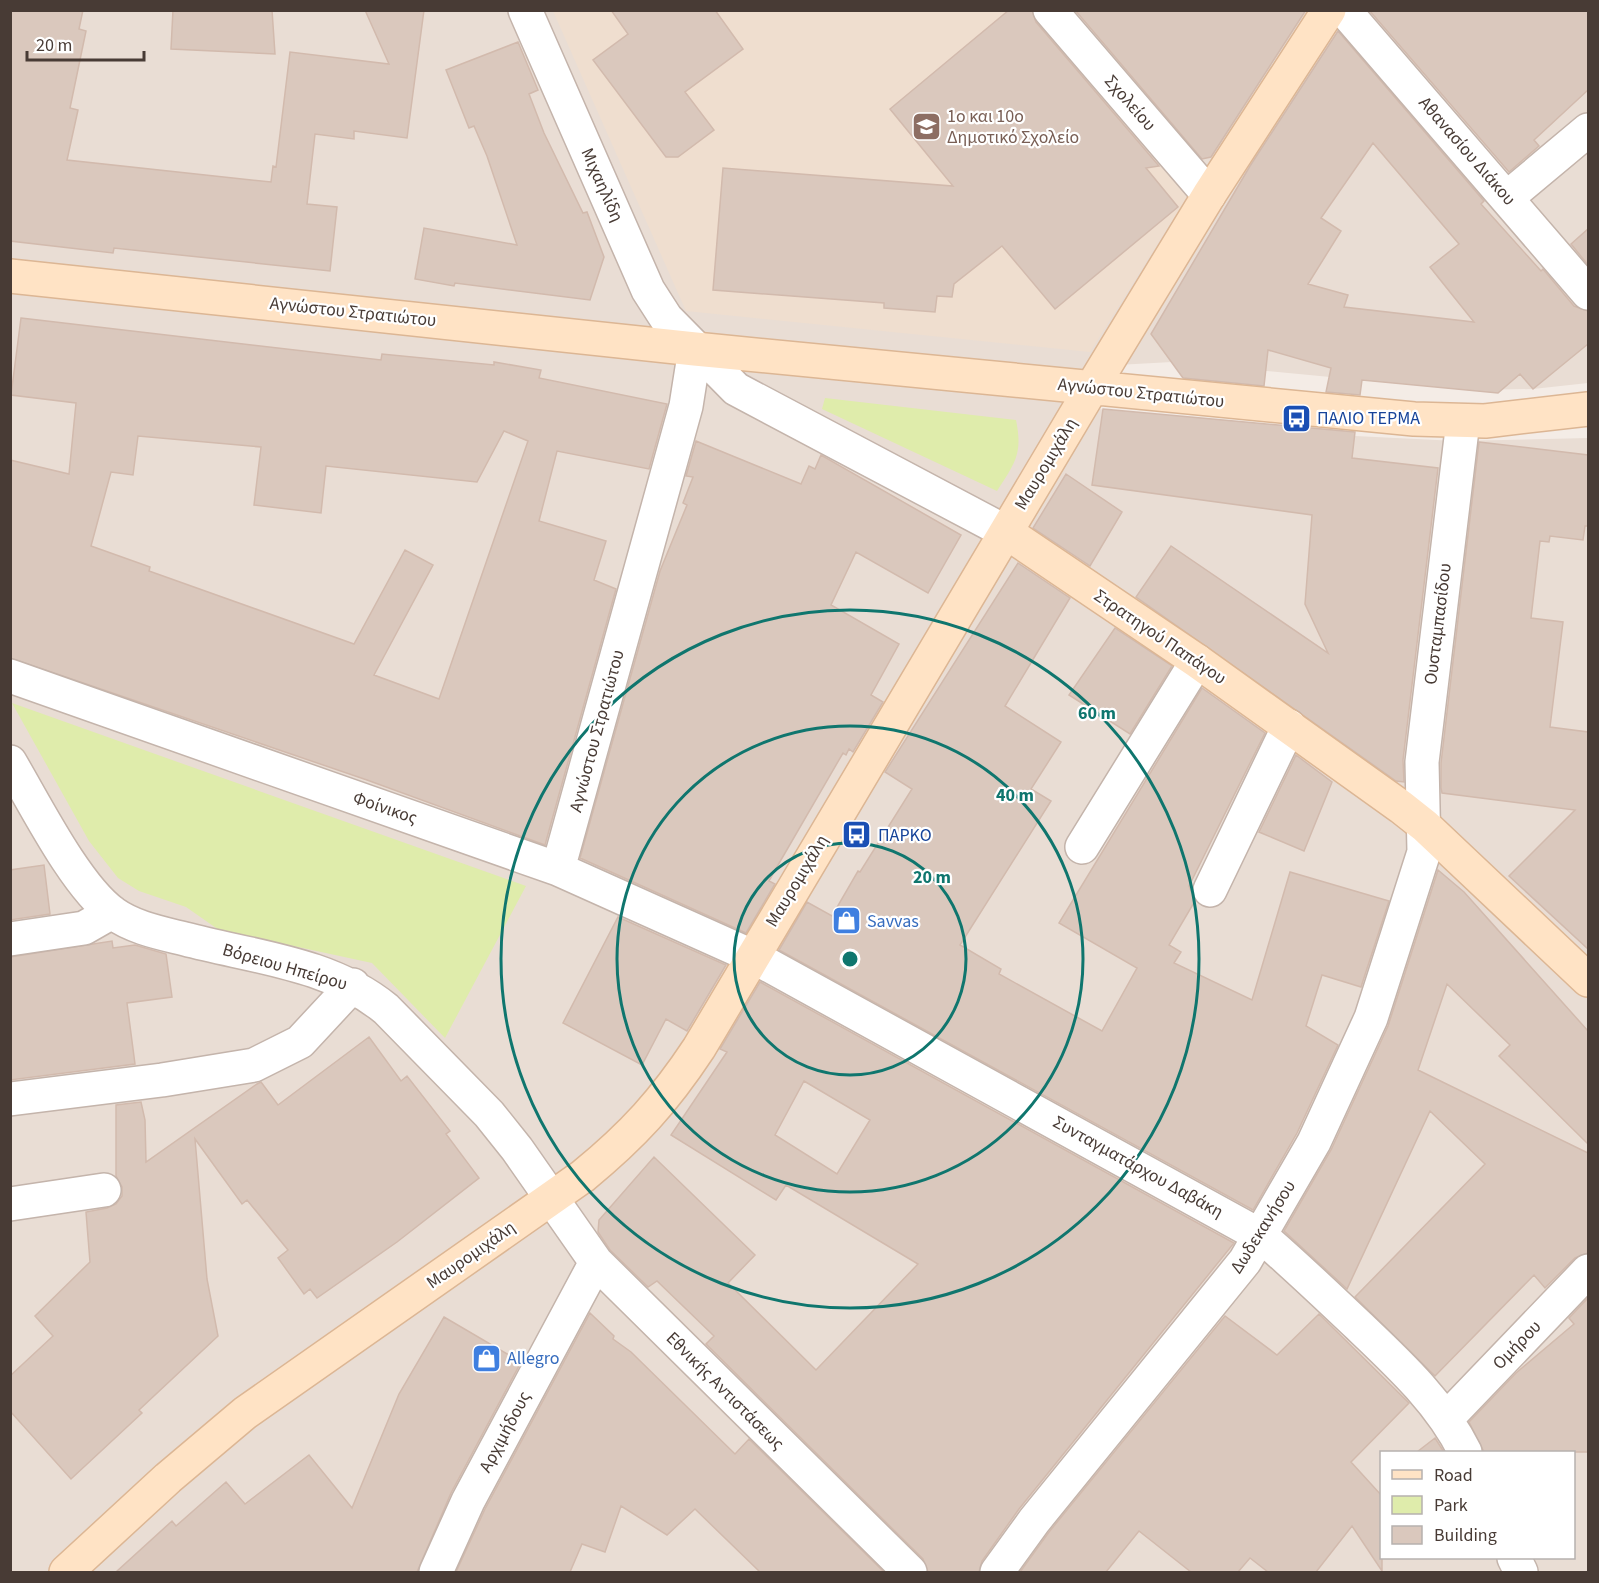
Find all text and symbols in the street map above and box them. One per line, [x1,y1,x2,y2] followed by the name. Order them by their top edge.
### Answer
[27,24,144,62] scale bar
[36,33,72,58] text: 20 m
[1099,69,1161,137] street label: Σχολείου
[1413,91,1521,211] street label: Αθανασίου Διάκου
[947,104,1079,150] place label: 1ο και 10ο Δημοτικό Σχολείο
[910,110,942,142] school or university icon: 1ο και 10ο Δημοτικό Σχολείο
[575,144,629,226] street label: Μιχαηλίδη
[268,291,438,333] street label: Αγνώστου Στρατιώτου
[1056,372,1226,414] street label: Αγνώστου Στρατιώτου
[1280,402,1312,434] bus stop icon: ΠΑΛΙΟ ΤΕΡΜΑ
[1317,406,1420,431] place label: ΠΑΛΙΟ ΤΕΡΜΑ
[1009,413,1083,515] street label: Μαυρομιχάλη
[1418,562,1458,686] street label: Ουσταμπασίδου
[1089,583,1231,691] street label: Στρατηγού Παπάγου
[563,647,631,815] street label: Αγνώστου Στρατιώτου
[1078,701,1116,726] text: 60 m
[996,783,1034,808] text: 40 m
[350,785,421,831] street label: Φοίνικος
[841,819,873,851] bus stop icon: ΠΑΡΚΟ
[878,823,932,848] place label: ΠΑΡΚΟ
[760,830,834,932] street label: Μαυρομιχάλη
[913,865,951,890] text: 20 m
[830,905,862,937] shop icon: Savvas
[867,909,919,934] place label: Savvas
[220,937,350,997] street label: Βόρειου Ηπείρου
[840,949,860,969] centre of rings
[1048,1110,1228,1224] street label: Συνταγματάρχου Δαβάκη
[1224,1175,1302,1279] street label: Δωδεκανήσου
[421,1215,521,1295] street label: Μαυρομιχάλη
[1487,1315,1547,1375] street label: Ομήρου
[660,1326,790,1456] street label: Εθνικής Αντιστάσεως
[470,1342,502,1374] shop icon: Allegro
[507,1346,560,1371] place label: Allegro
[473,1387,537,1477] street label: Αρχιμήδους
[1380,1451,1575,1559] legend
[1434,1463,1473,1488] text: Road
[1434,1493,1468,1518] text: Park
[1434,1523,1497,1548] text: Building

